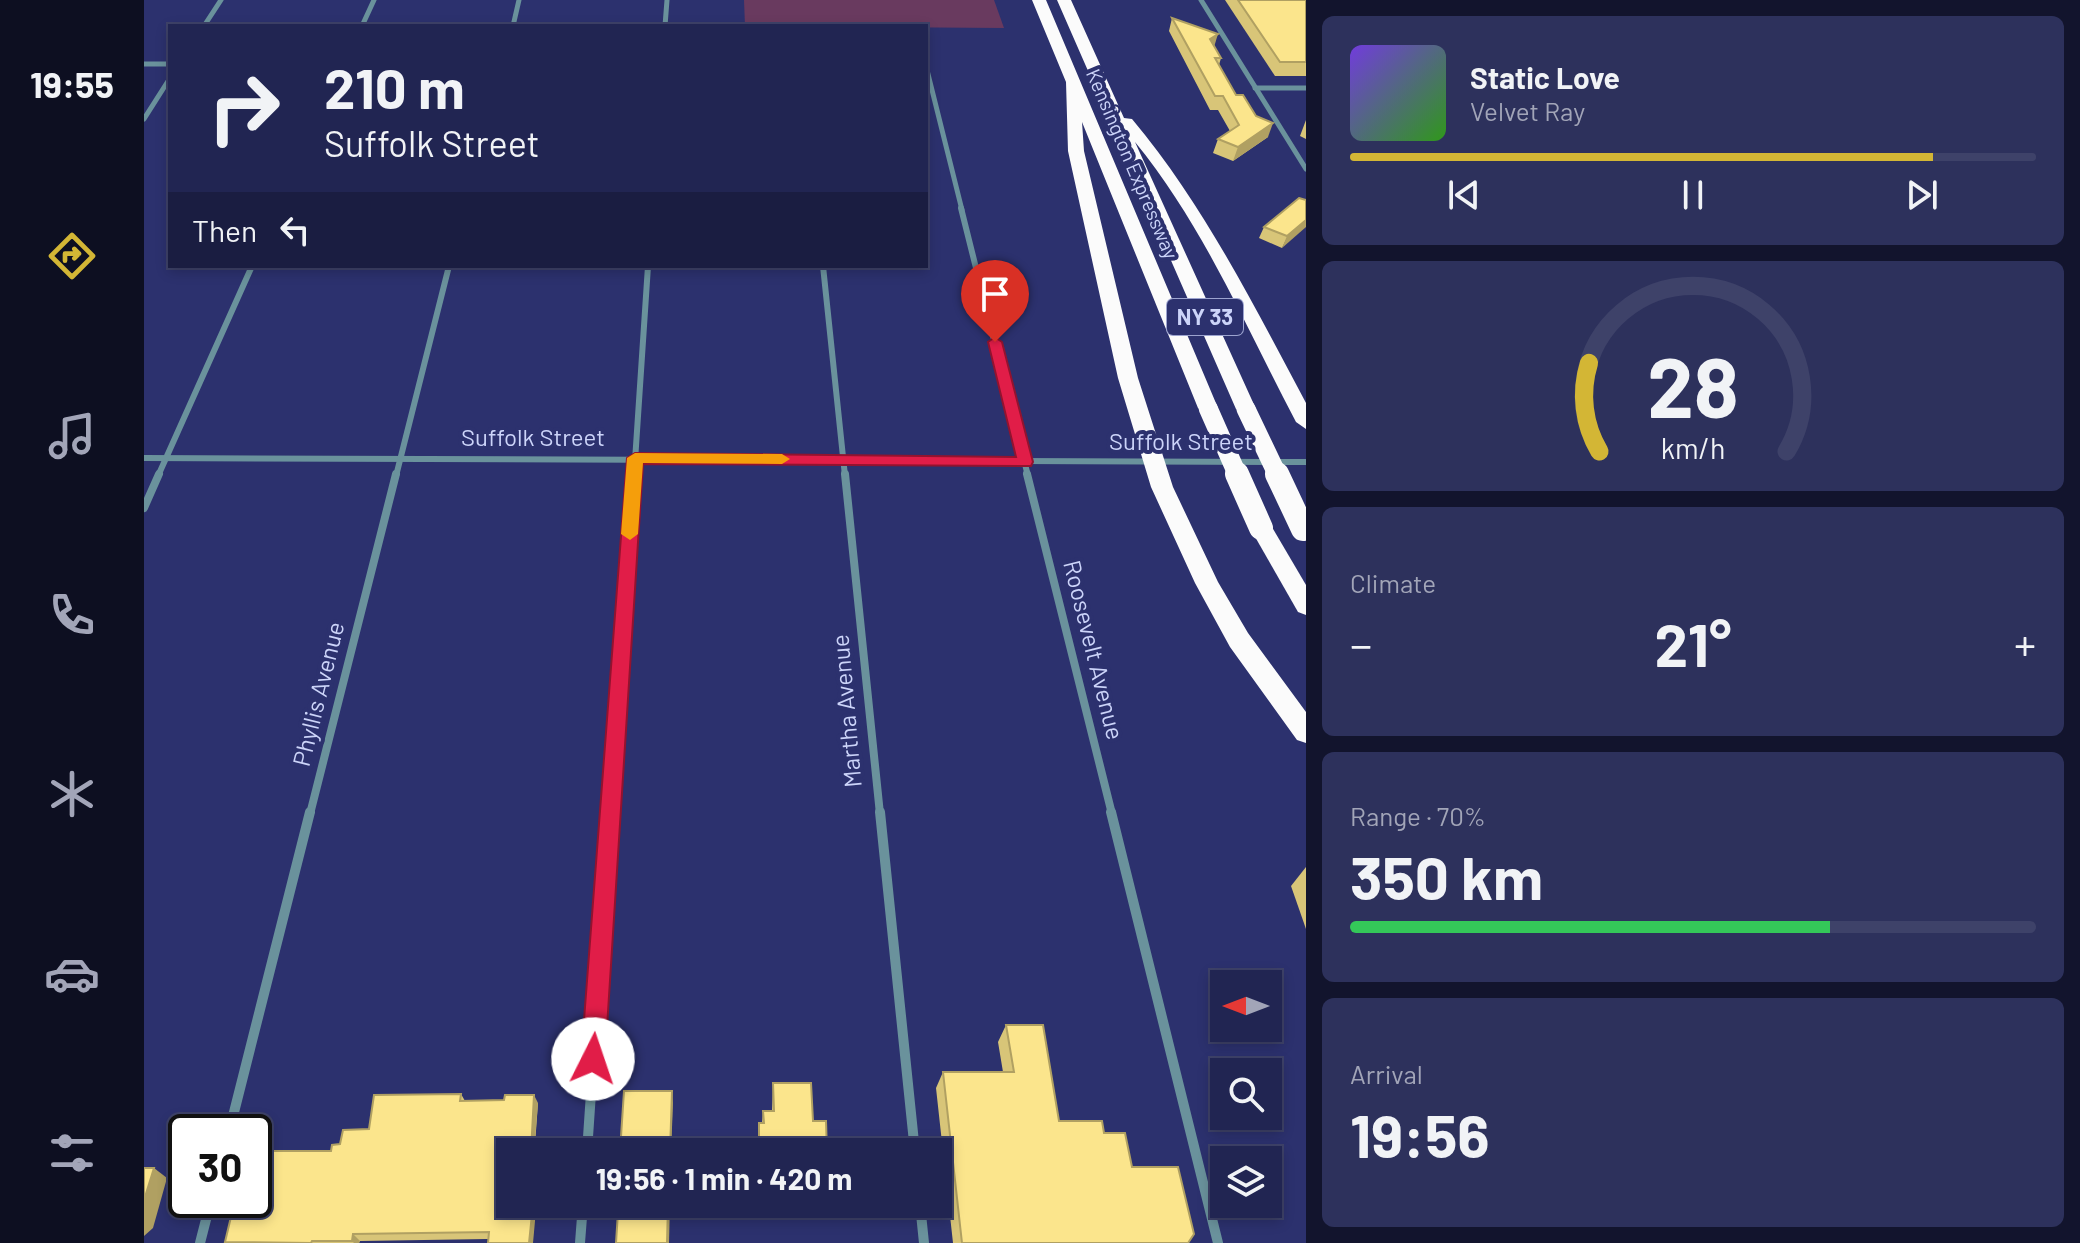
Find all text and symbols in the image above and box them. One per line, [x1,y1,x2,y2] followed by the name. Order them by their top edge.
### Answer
[324,53,465,120] text: 210 m
[192,56,296,160] icon: right
[1470,59,1620,95] text: Static Love
[30,62,114,105] text: 19:55
[1082,65,1184,262] street label: Kensington Expressway
[1470,95,1585,126] text: Velvet Ray
[324,121,540,164] text: Suffolk Street
[1442,173,1486,217] icon: previous
[1671,173,1715,217] icon: pause
[1900,173,1944,217] icon: next
[273,208,317,252] icon: left
[192,212,257,248] text: Then
[44,228,100,284] icon: directions
[961,260,1029,342] pin
[973,272,1017,316] icon: arrive
[1167,299,1243,335] road number: NY 33
[1647,335,1739,435] text: 28
[44,408,100,464] icon: music
[461,422,605,451] street label: Suffolk Street
[1109,426,1253,455] street label: Suffolk Street
[1661,430,1725,465] text: km/h
[1058,557,1131,742] street label: Roosevelt Avenue
[1350,567,1436,598] text: Climate
[44,587,100,643] icon: phone
[1654,607,1732,679] text: 21°
[1350,617,1372,670] text: −
[2014,617,2036,670] text: +
[286,618,349,769] street label: Phyllis Avenue
[824,633,867,789] street label: Martha Avenue
[44,766,100,822] icon: climate
[1350,800,1486,831] text: Range · 70%
[1350,840,1543,912] text: 350 km
[44,946,100,1002] icon: car
[1210,970,1282,1042] north arrow
[1210,970,1282,1218] map controls
[551,1017,635,1101] position arrow
[1210,1058,1282,1130] button: search
[1350,1058,1423,1089] text: Arrival
[1350,1098,1490,1170] text: 19:56
[168,1114,272,1218] speed limit sign: 30
[44,1125,100,1181] icon: filters
[1210,1146,1282,1218] button: layers
[596,1160,852,1196] text: 19:56 · 1 min · 420 m

